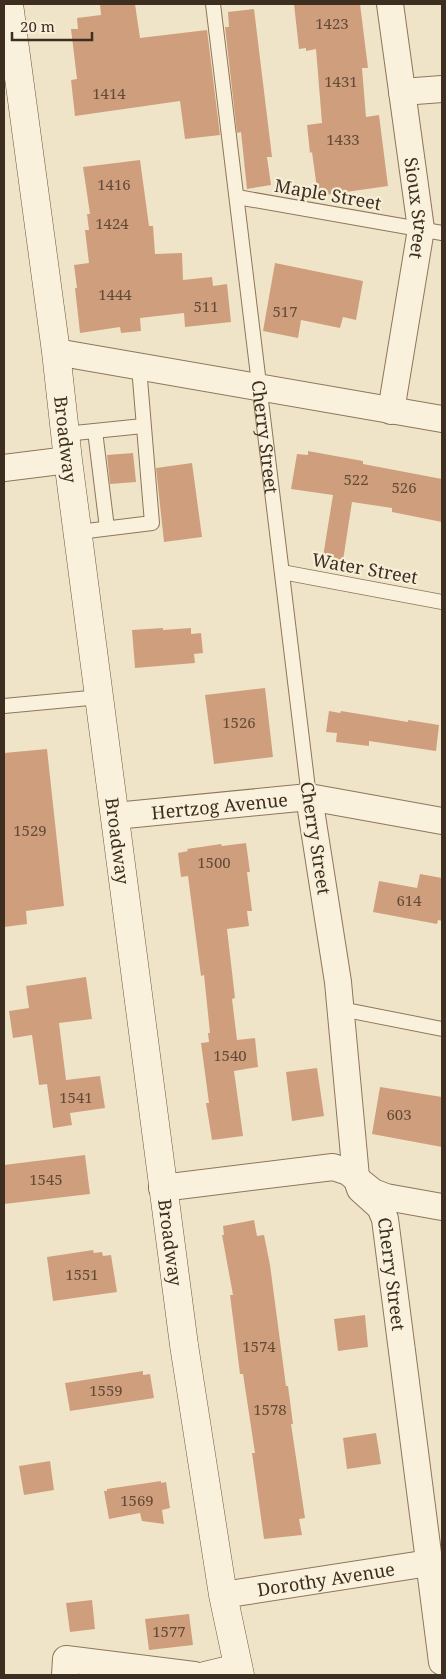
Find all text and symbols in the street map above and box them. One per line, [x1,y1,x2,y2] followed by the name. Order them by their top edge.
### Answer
[12,10,92,42] scale bar
[315,13,349,33] house number: 1423
[20,16,55,36] text: 20 m
[324,71,358,91] house number: 1431
[92,83,126,103] house number: 1414
[326,129,360,149] house number: 1433
[399,156,433,261] street label: Sioux Street
[273,173,383,215] street label: Maple Street
[97,174,131,194] house number: 1416
[95,213,129,233] house number: 1424
[98,284,132,304] house number: 1444
[193,296,219,316] house number: 511
[272,301,298,321] house number: 517
[247,379,284,495] street label: Cherry Street
[49,395,83,485] street label: Broadway
[343,469,369,489] house number: 522
[391,477,417,497] house number: 526
[310,547,420,589] street label: Water Street
[222,712,256,732] house number: 1526
[295,780,337,896] street label: Cherry Street
[150,787,289,824] street label: Hertzog Avenue
[100,796,136,887] street label: Broadway
[13,820,47,840] house number: 1529
[197,852,231,872] house number: 1500
[396,890,422,910] house number: 614
[213,1045,247,1065] house number: 1540
[59,1087,93,1107] house number: 1541
[386,1104,412,1124] house number: 603
[29,1169,63,1189] house number: 1545
[153,1198,188,1288] street label: Broadway
[373,1216,411,1332] street label: Cherry Street
[65,1264,99,1284] house number: 1551
[242,1336,276,1356] house number: 1574
[89,1380,123,1400] house number: 1559
[253,1399,287,1419] house number: 1578
[120,1490,154,1510] house number: 1569
[255,1557,396,1602] street label: Dorothy Avenue
[152,1621,186,1641] house number: 1577

